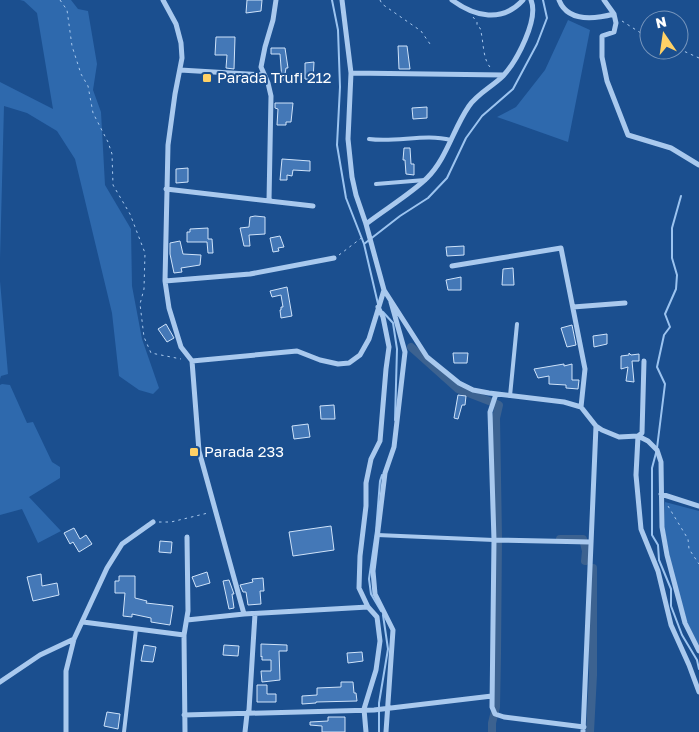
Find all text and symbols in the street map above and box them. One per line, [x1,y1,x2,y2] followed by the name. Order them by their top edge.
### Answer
[639,10,689,60] north arrow
[654,12,668,31] text: N
[217,68,332,86] place label: Parada Trufi 212
[201,72,213,84] marker: Parada Trufi 212
[204,442,284,460] place label: Parada 233
[188,446,200,458] marker: Parada 233

